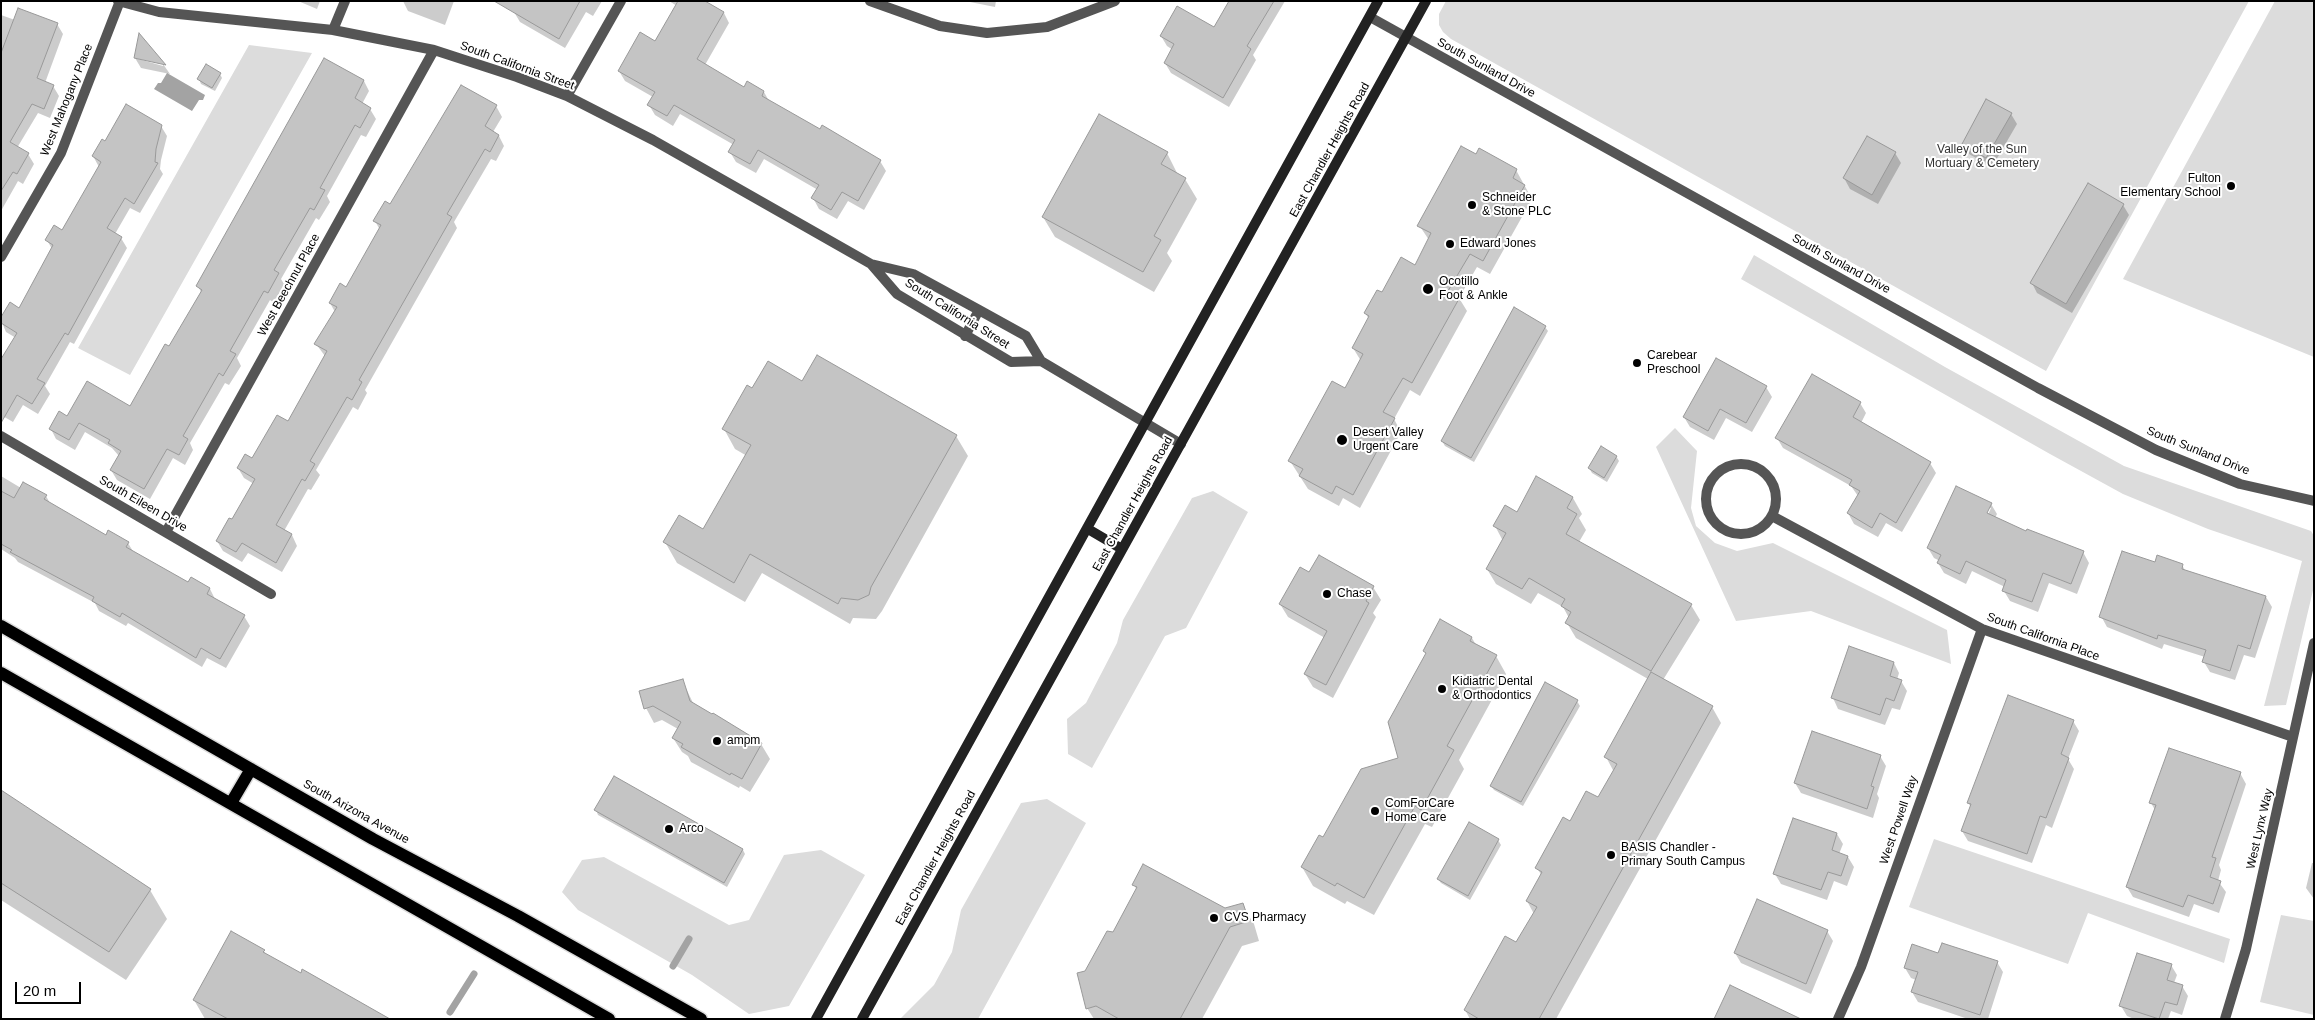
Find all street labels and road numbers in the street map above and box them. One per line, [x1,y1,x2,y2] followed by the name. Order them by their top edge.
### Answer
[1434,35,1538,101] street label: South Sunland Drive
[458,39,576,93] street label: South California Street
[38,42,96,158] street label: West Mahogany Place
[1287,80,1373,220] street label: East Chandler Heights Road
[255,231,323,339] street label: West Beechnut Place
[1789,231,1893,297] street label: South Sunland Drive
[902,276,1012,352] street label: South California Street
[2144,424,2252,478] street label: South Sunland Drive
[1090,434,1176,574] street label: East Chandler Heights Road
[96,473,190,535] street label: South Eileen Drive
[1985,610,2101,664] street label: South California Place
[1877,774,1921,866] street label: West Powell Way
[300,777,412,847] street label: South Arizona Avenue
[2244,787,2276,871] street label: West Lynx Way
[893,788,979,928] street label: East Chandler Heights Road

